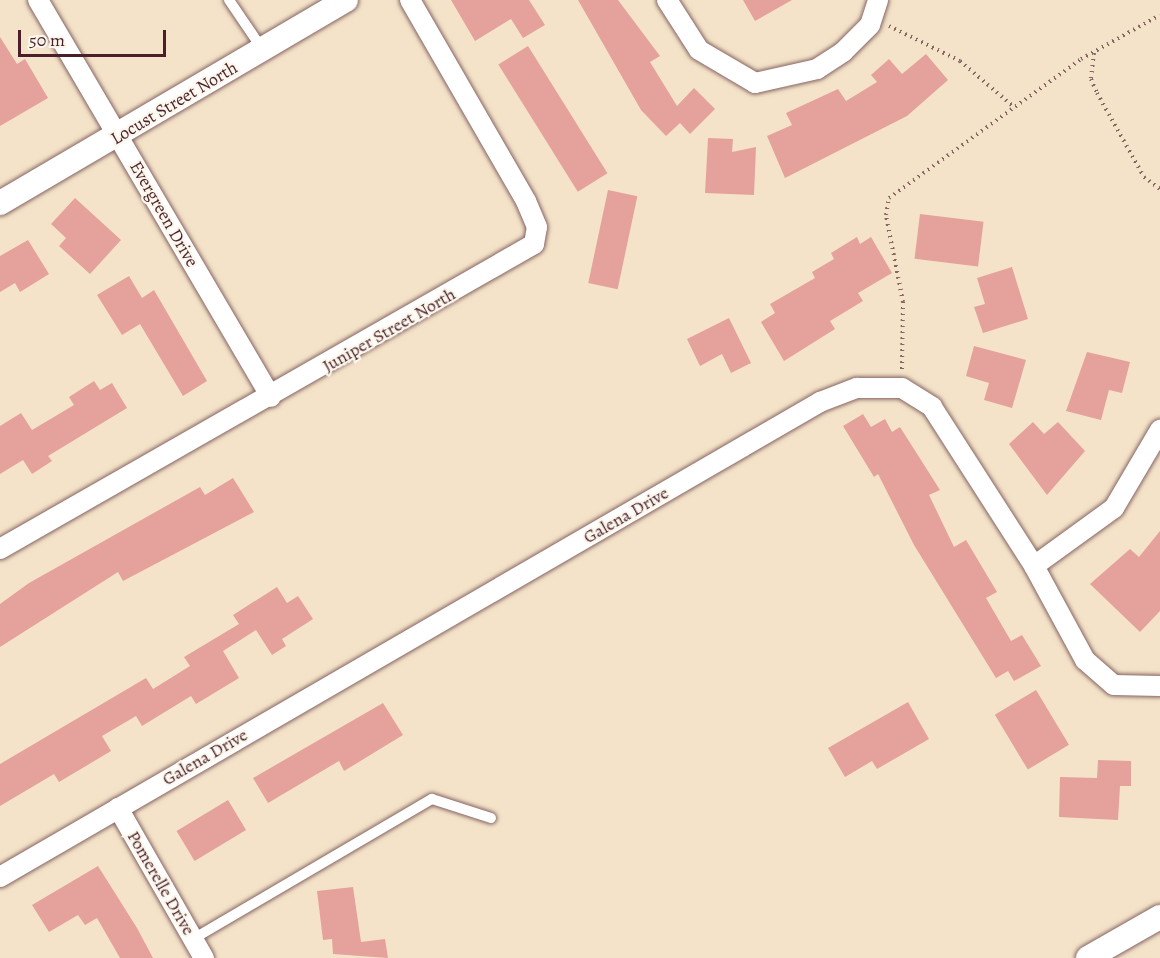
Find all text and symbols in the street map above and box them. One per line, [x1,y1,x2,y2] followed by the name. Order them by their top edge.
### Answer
[21,18,170,56] scale bar
[29,28,65,52] text: 50 m
[107,57,241,149] street label: Locust Street North
[125,157,203,271] street label: Evergreen Drive
[319,283,459,377] street label: Juniper Street North
[580,482,672,548] street label: Galena Drive
[159,724,251,790] street label: Galena Drive
[122,827,200,939] street label: Pomerelle Drive

